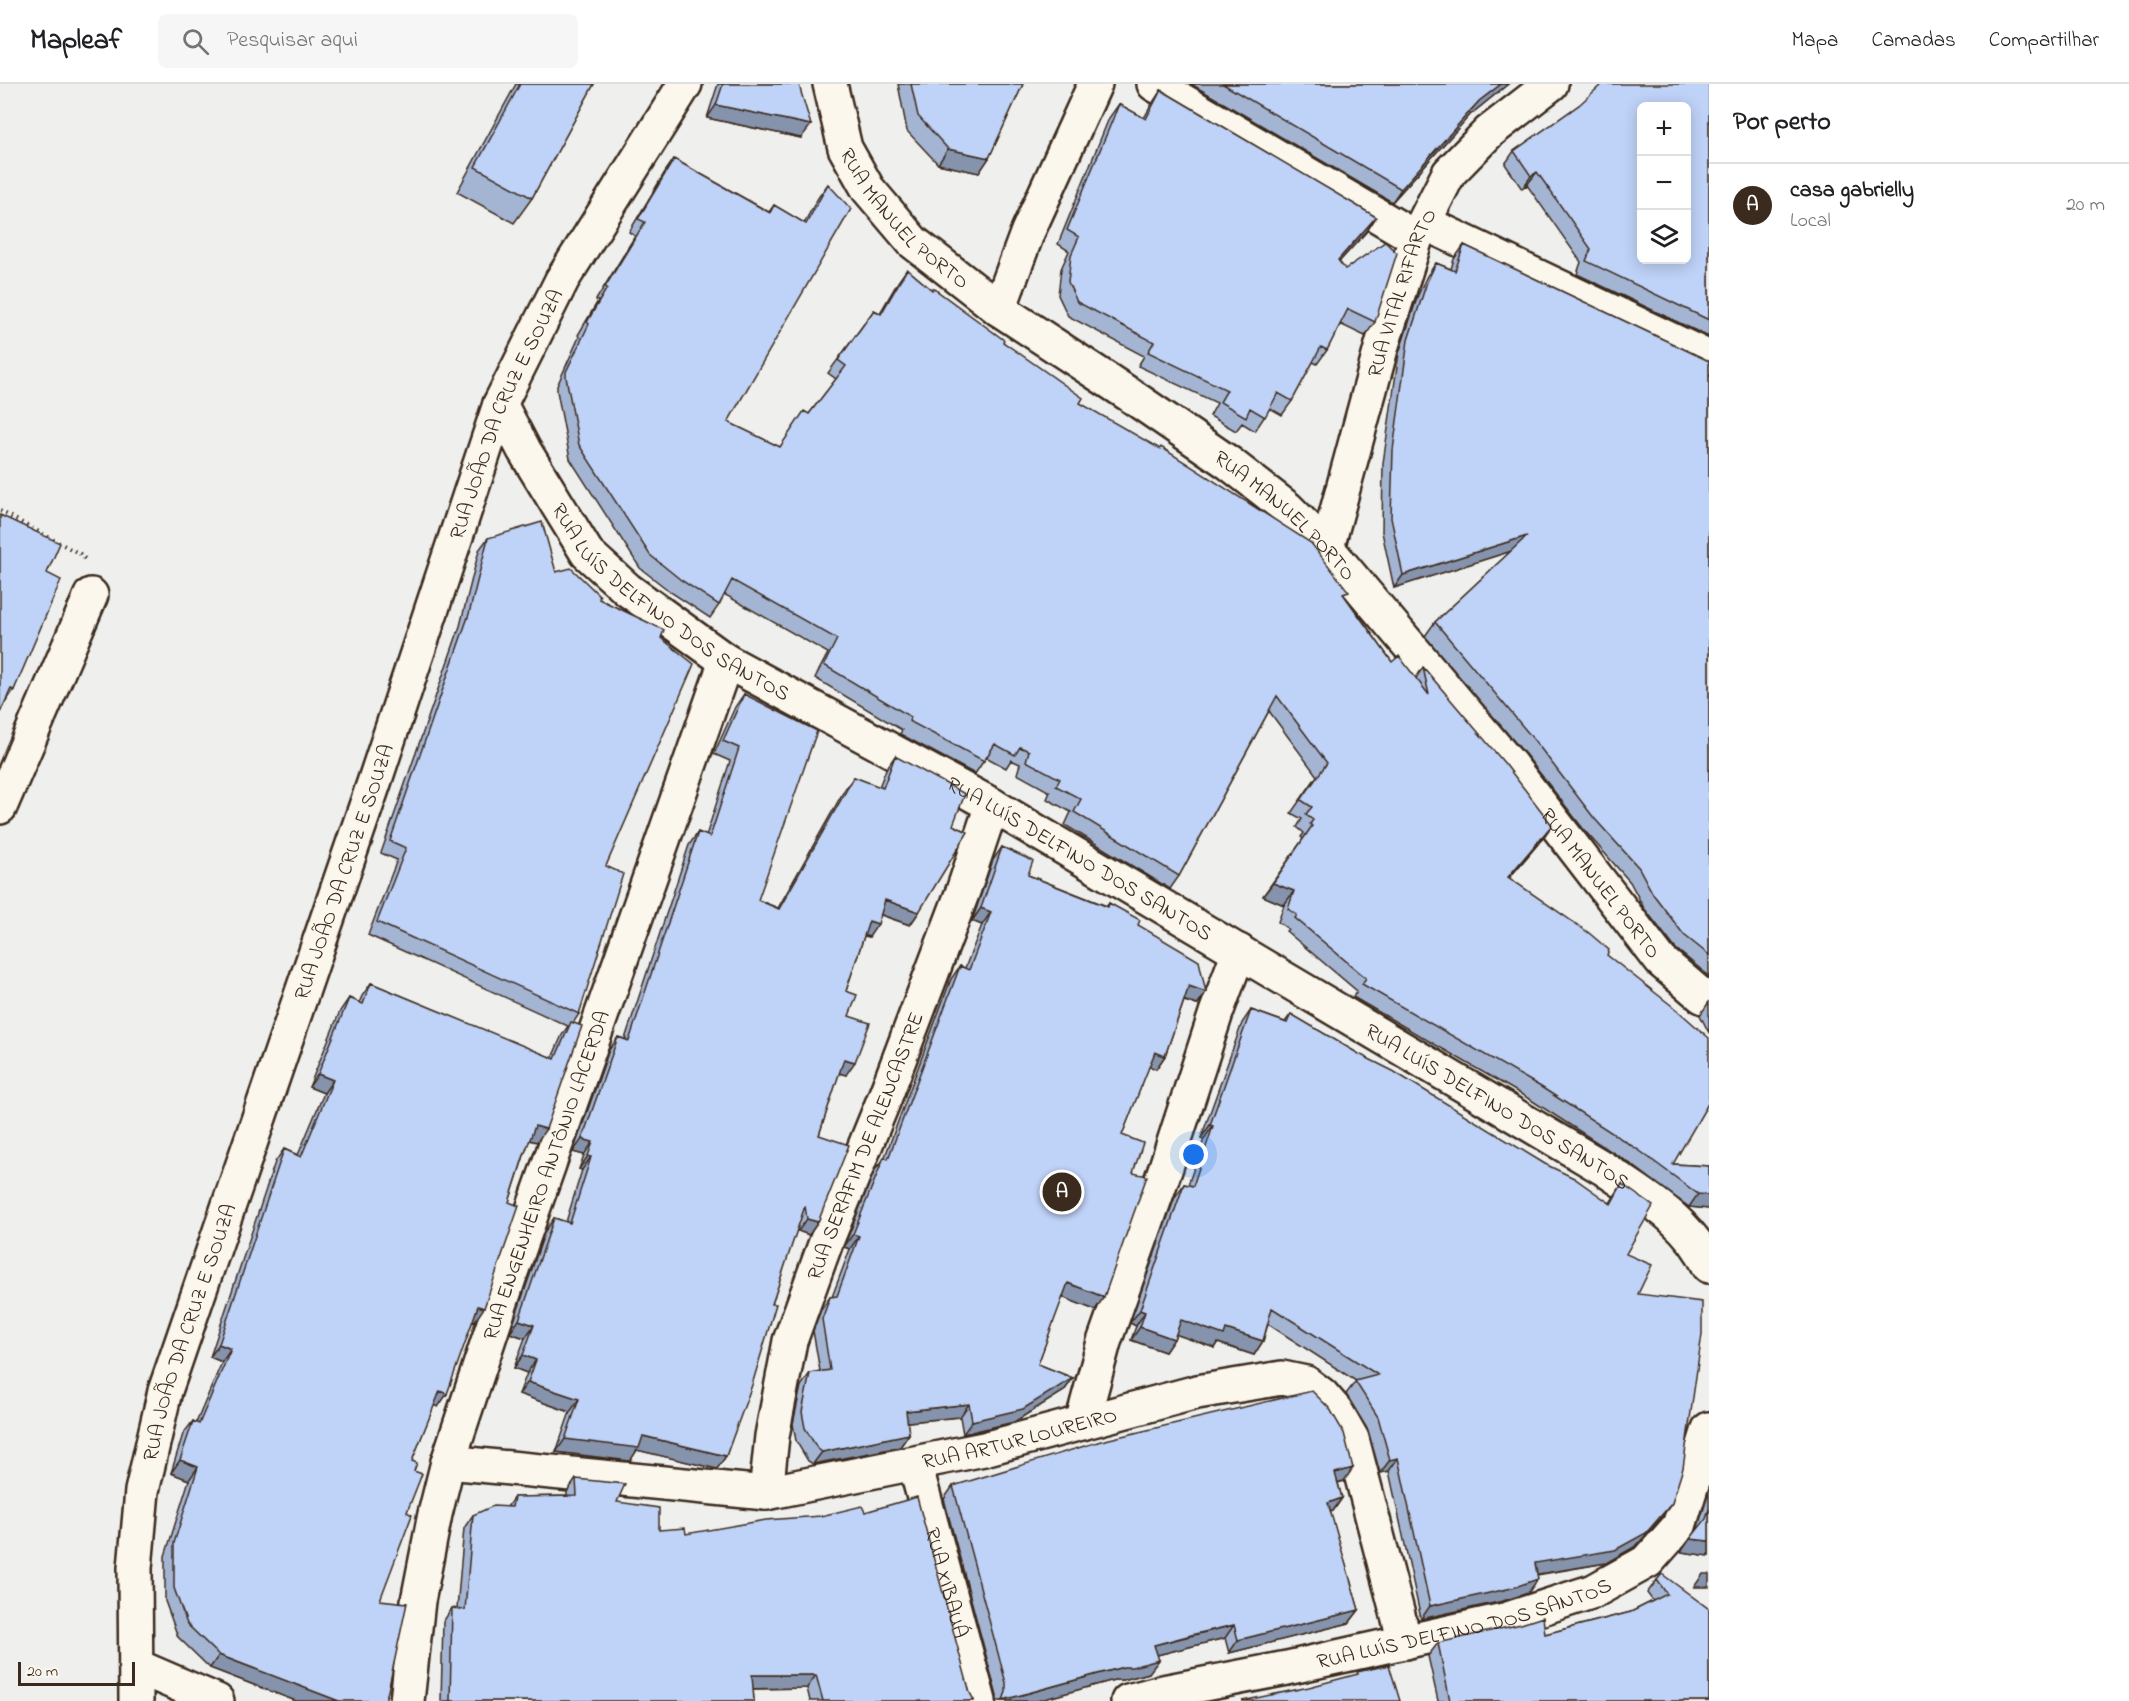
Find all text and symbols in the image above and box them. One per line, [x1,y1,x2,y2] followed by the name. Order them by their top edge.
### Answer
[158,14,578,68] search box
[30,21,122,62] text: Mapleaf
[179,25,212,58] icon: search
[227,25,358,57] text: Pesquisar aqui
[1792,26,1838,56] text: Mapa
[1871,26,1956,56] text: Camadas
[1989,26,2099,56] text: Compartilhar
[1637,102,1691,264] map controls
[1637,102,1691,156] button: +
[1733,104,1831,142] text: Por perto
[831,143,975,297] street label: RUA MANUEL PORTO
[1637,156,1691,210] button: −
[1790,175,1914,207] text: casa gabrielly
[1746,191,1759,220] text: A
[2066,191,2105,220] text: 20 m
[1361,204,1445,381] street label: RUA VITAL RIFARTO
[1790,207,1831,236] text: Local
[1637,210,1691,264] button: layers
[443,284,572,544] street label: RUA JOÃO DA CRUZ E SOUZA
[1207,444,1362,588] street label: RUA MANUEL PORTO
[543,498,795,710] street label: RUA LUÍS DELFINO DOS SANTOS
[288,740,403,1004] street label: RUA JOÃO DA CRUZ E SOUZA
[941,770,1217,950] street label: RUA LUÍS DELFINO DOS SANTOS
[1532,803,1667,966] street label: RUA MANUEL PORTO
[476,1007,619,1344] street label: RUA ENGENHEIRO ANTÔNIO LACERDA
[800,1008,933,1285] street label: RUA SERAFIM DE ALENCASTRE
[1359,1017,1635,1199] street label: RUA LUÍS DELFINO DOS SANTOS
[1179,1140,1208,1169] your location
[1042,1170,1082,1214] pin: A
[136,1200,245,1464] street label: RUA JOÃO DA CRUZ E SOUZA
[920,1401,1121,1478] street label: RUA ARTUR LOUREIRO
[916,1525,975,1642] street label: RUA XIBAUÁ
[1314,1571,1618,1678] street label: RUA LUÍS DELFINO DOS SANTOS
[18,1659,135,1686] scale bar
[27,1660,58,1684] text: 20 m

